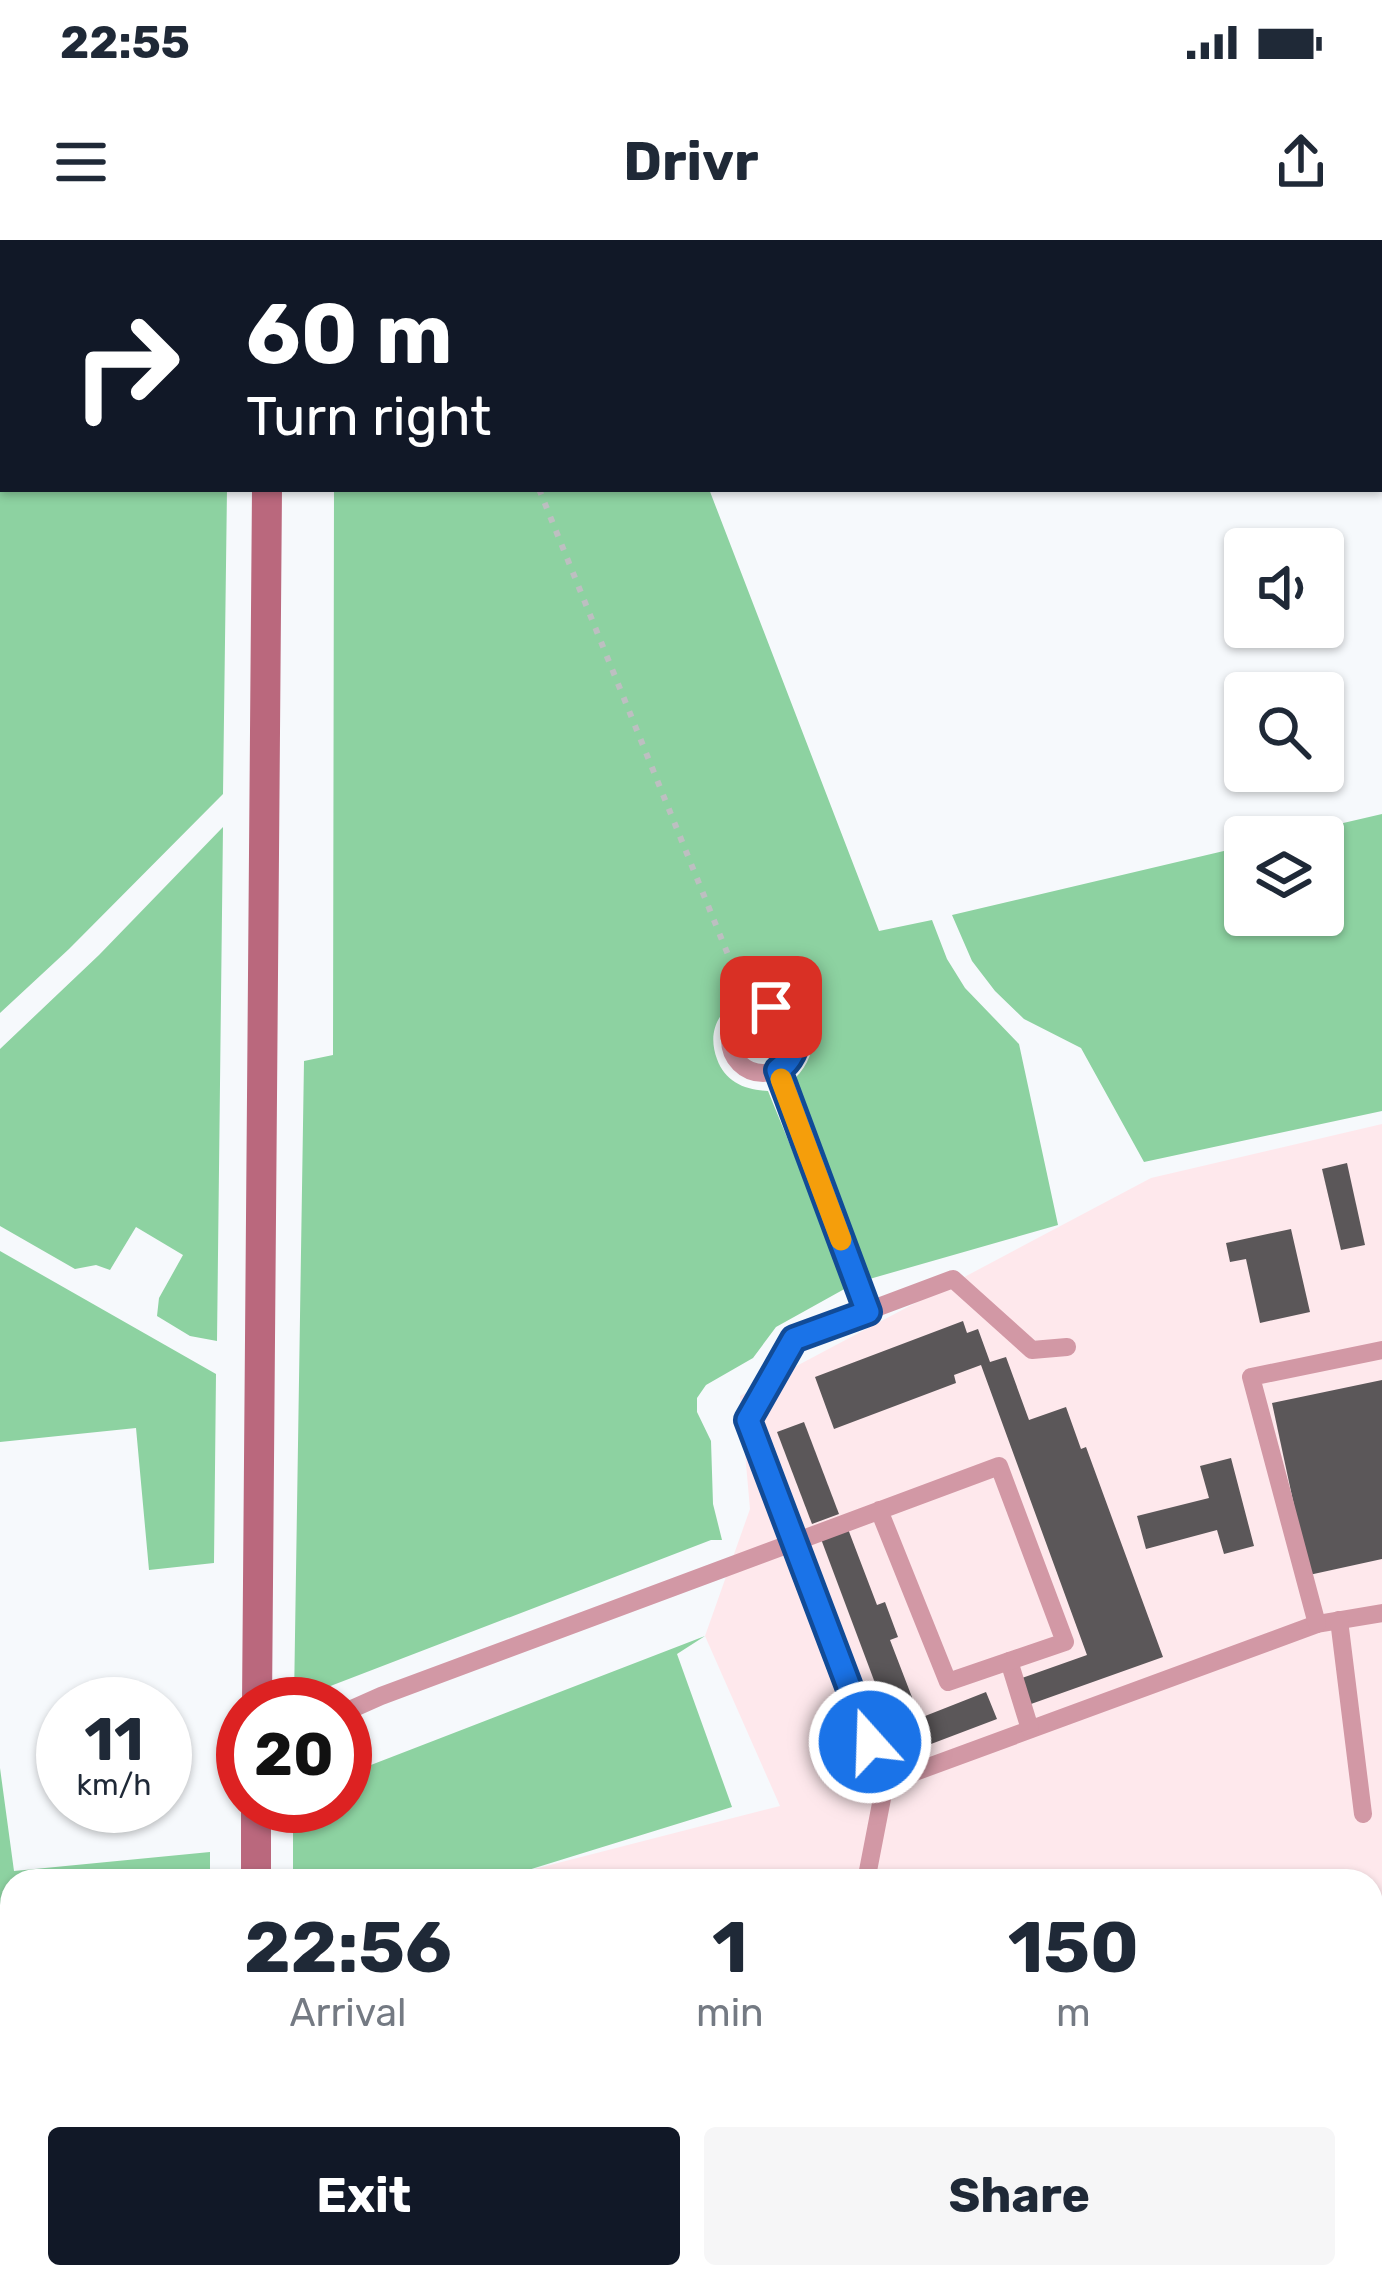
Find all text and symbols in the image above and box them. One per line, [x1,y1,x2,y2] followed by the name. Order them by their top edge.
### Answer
[60,16,190,69] text: 22:55
[48,129,114,195] icon: menu
[1268,129,1334,195] icon: share
[623,130,759,194] text: Drivr
[246,284,453,384] text: 60 m
[48,288,204,444] icon: right
[246,385,491,449] text: Turn right
[1224,528,1344,936] map controls
[1224,528,1344,648] button: sound
[1224,672,1344,792] button: search
[1224,816,1344,936] button: layers
[720,956,822,1058] pin
[738,974,804,1040] icon: arrive
[216,1677,372,1833] speed limit sign: 20
[807,1679,933,1805] position arrow
[84,1704,144,1775] text: 11
[77,1767,151,1803] text: km/h
[244,1905,452,1990] text: 22:56
[712,1905,748,1990] text: 1
[1008,1905,1139,1990] text: 150
[289,1990,407,2036] text: Arrival
[696,1990,764,2036] text: min
[1056,1990,1091,2036] text: m
[48,2127,680,2265] button: Exit
[704,2127,1335,2265] button: Share

